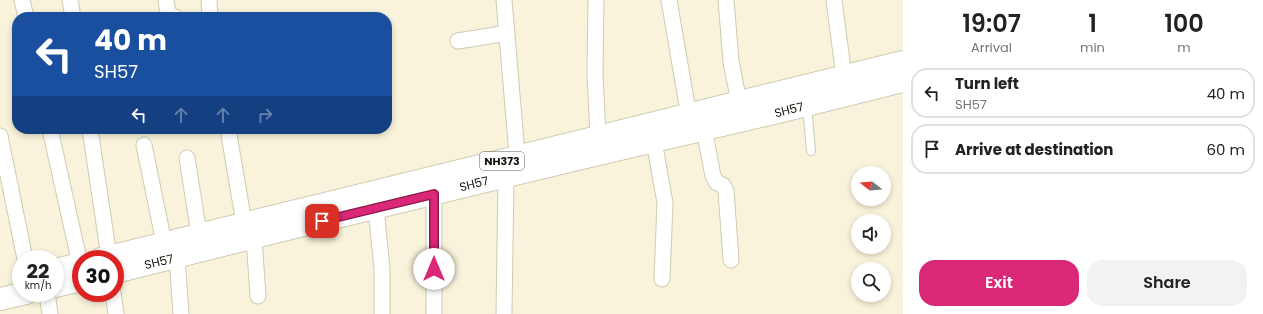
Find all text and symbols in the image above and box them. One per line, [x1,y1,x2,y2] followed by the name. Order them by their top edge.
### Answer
[962,7,1021,40] text: 19:07
[1088,7,1097,40] text: 1
[1164,7,1204,40] text: 100
[94,21,167,60] text: 40 m
[28,28,80,80] icon: left
[971,38,1012,57] text: Arrival
[1080,38,1105,57] text: min
[1177,38,1191,57] text: m
[94,59,138,84] text: SH57
[955,73,1019,94] text: Turn left
[921,82,943,104] icon: left
[1207,83,1245,104] text: 40 m
[955,95,987,114] text: SH57
[773,98,806,121] street label: SH57
[128,104,150,126] icon: left
[170,104,192,126] icon: ahead
[212,104,234,126] icon: ahead
[254,104,276,126] icon: right
[921,138,943,160] icon: arrive
[955,139,1113,160] text: Arrive at destination
[1207,139,1245,160] text: 60 m
[480,152,524,170] road number: NH373
[851,166,891,206] north arrow
[851,166,891,302] map controls
[458,172,491,195] street label: SH57
[305,204,339,238] pin
[311,210,333,232] icon: arrive
[851,214,891,254] button: sound
[413,248,455,290] position arrow
[72,250,124,302] speed limit sign: 30
[143,250,176,273] street label: SH57
[27,257,49,285] text: 22
[919,260,1079,306] button: Exit
[1087,260,1247,306] button: Share
[851,262,891,302] button: search
[25,278,51,293] text: km/h

